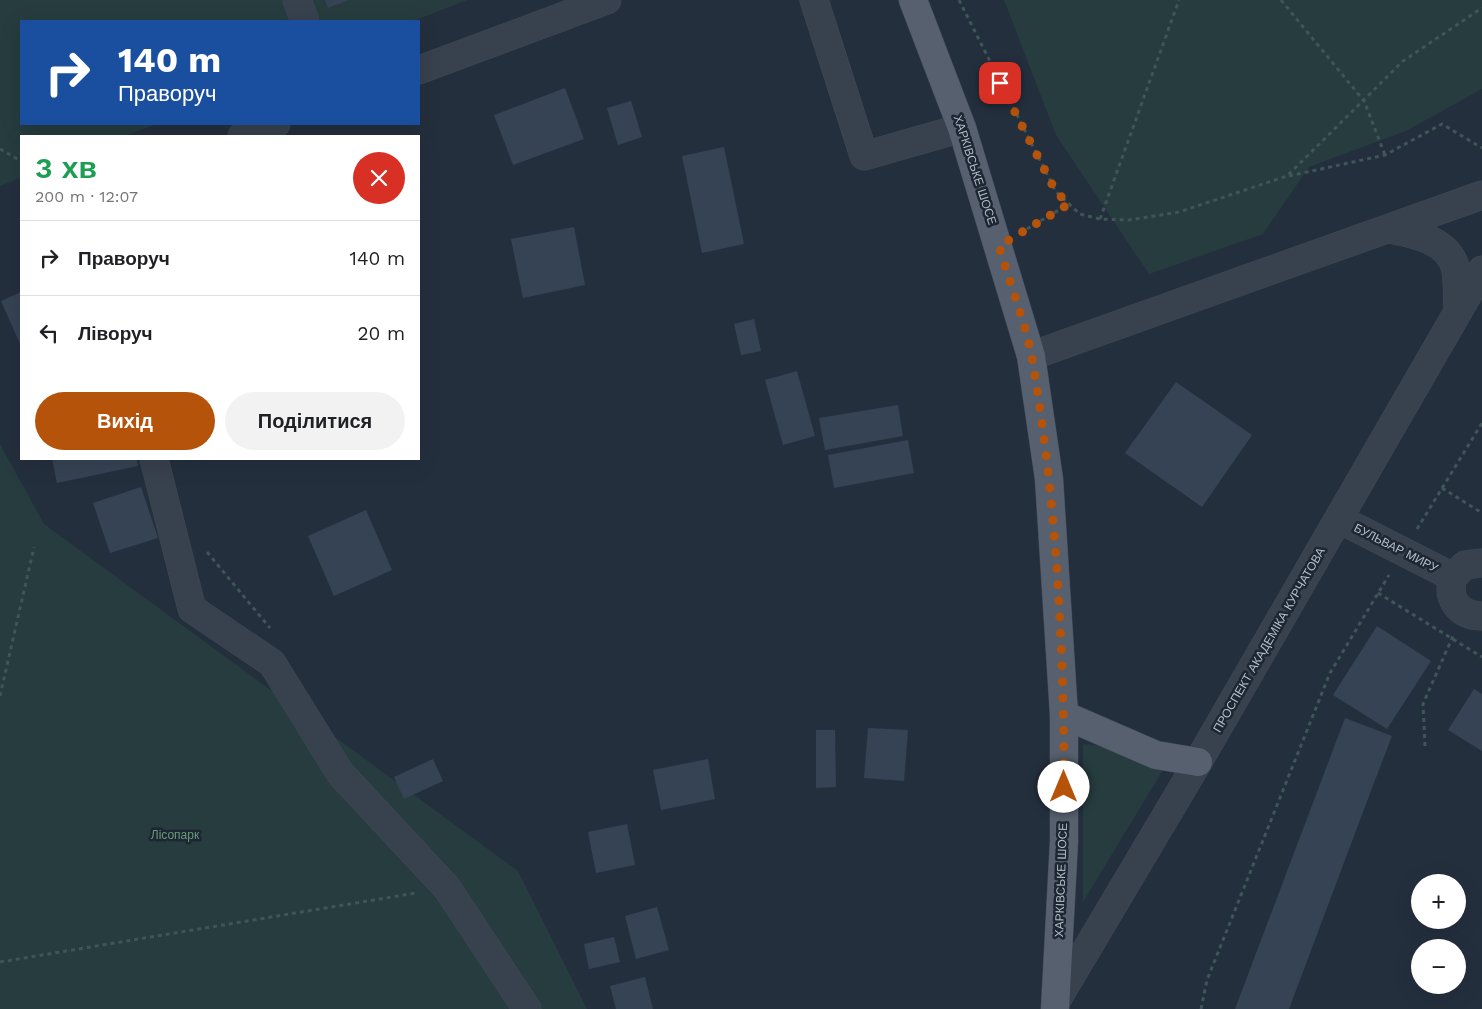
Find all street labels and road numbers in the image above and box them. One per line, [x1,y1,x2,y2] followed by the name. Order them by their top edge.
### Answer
[951,113,999,227] street label: ХАРКІВСЬКЕ ШОСЕ
[1352,521,1441,575] street label: БУЛЬВАР МИРУ
[1210,545,1328,735] street label: ПРОСПЕКТ АКАДЕМІКА КУРЧАТОВА
[1052,823,1070,937] street label: ХАРКІВСЬКЕ ШОСЕ

